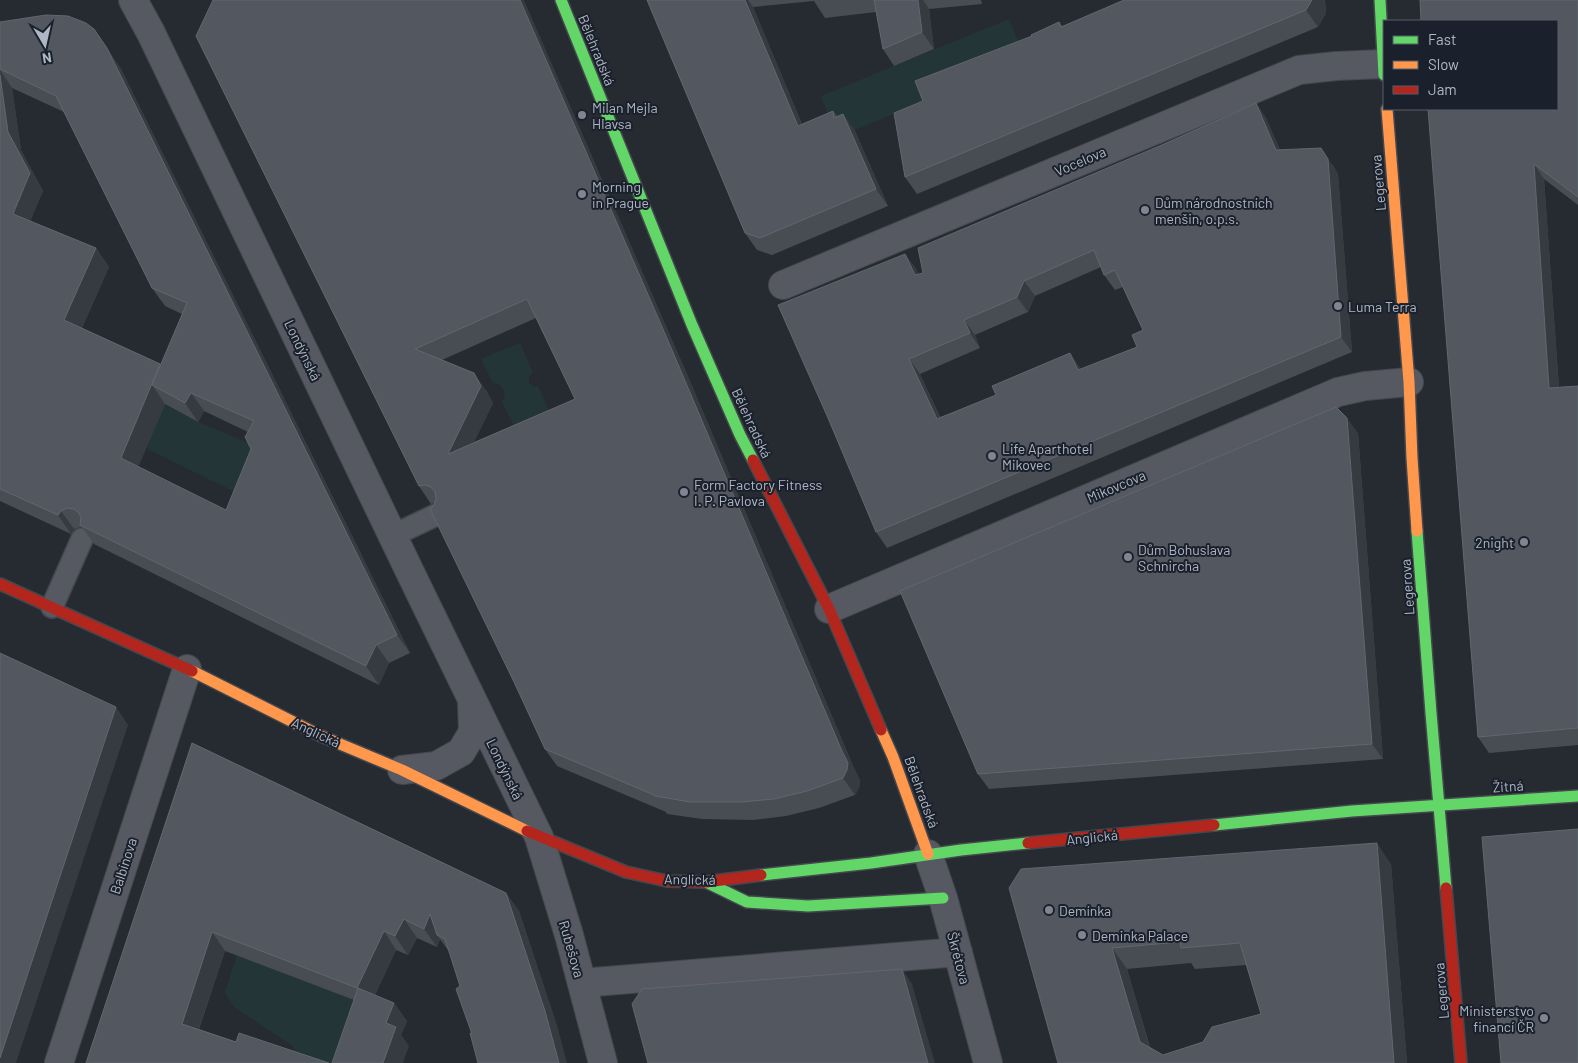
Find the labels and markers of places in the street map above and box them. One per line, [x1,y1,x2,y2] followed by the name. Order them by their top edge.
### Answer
[592,99,658,132] place label: Milan Mejla Hlavsa
[576,109,588,121] marker: Milan Mejla Hlavsa
[592,178,649,211] place label: Morning in Prague
[576,188,588,200] marker: Morning in Prague
[1155,194,1273,227] place label: Dům národnostních menšin, o.p.s.
[1139,204,1151,216] marker: Dům národnostních menšin, o.p.s.
[1348,298,1417,315] place label: Luma Terra
[1332,300,1344,312] marker: Luma Terra
[1002,440,1092,473] place label: Life Aparthotel Mikovec
[986,450,998,462] marker: Life Aparthotel Mikovec
[694,476,823,509] place label: Form Factory Fitness I. P. Pavlova
[678,486,690,498] marker: Form Factory Fitness I. P. Pavlova
[1475,534,1514,551] place label: 2night
[1518,536,1530,548] marker: 2night
[1138,541,1231,574] place label: Dům Bohuslava Schnircha
[1122,551,1134,563] marker: Dům Bohuslava Schnircha
[1059,902,1111,919] place label: Demínka
[1043,904,1055,916] marker: Demínka
[1092,927,1188,944] place label: Deminka Palace
[1076,929,1088,941] marker: Deminka Palace
[1459,1002,1534,1035] place label: Ministerstvo financí ČR
[1538,1012,1550,1024] marker: Ministerstvo financí ČR

